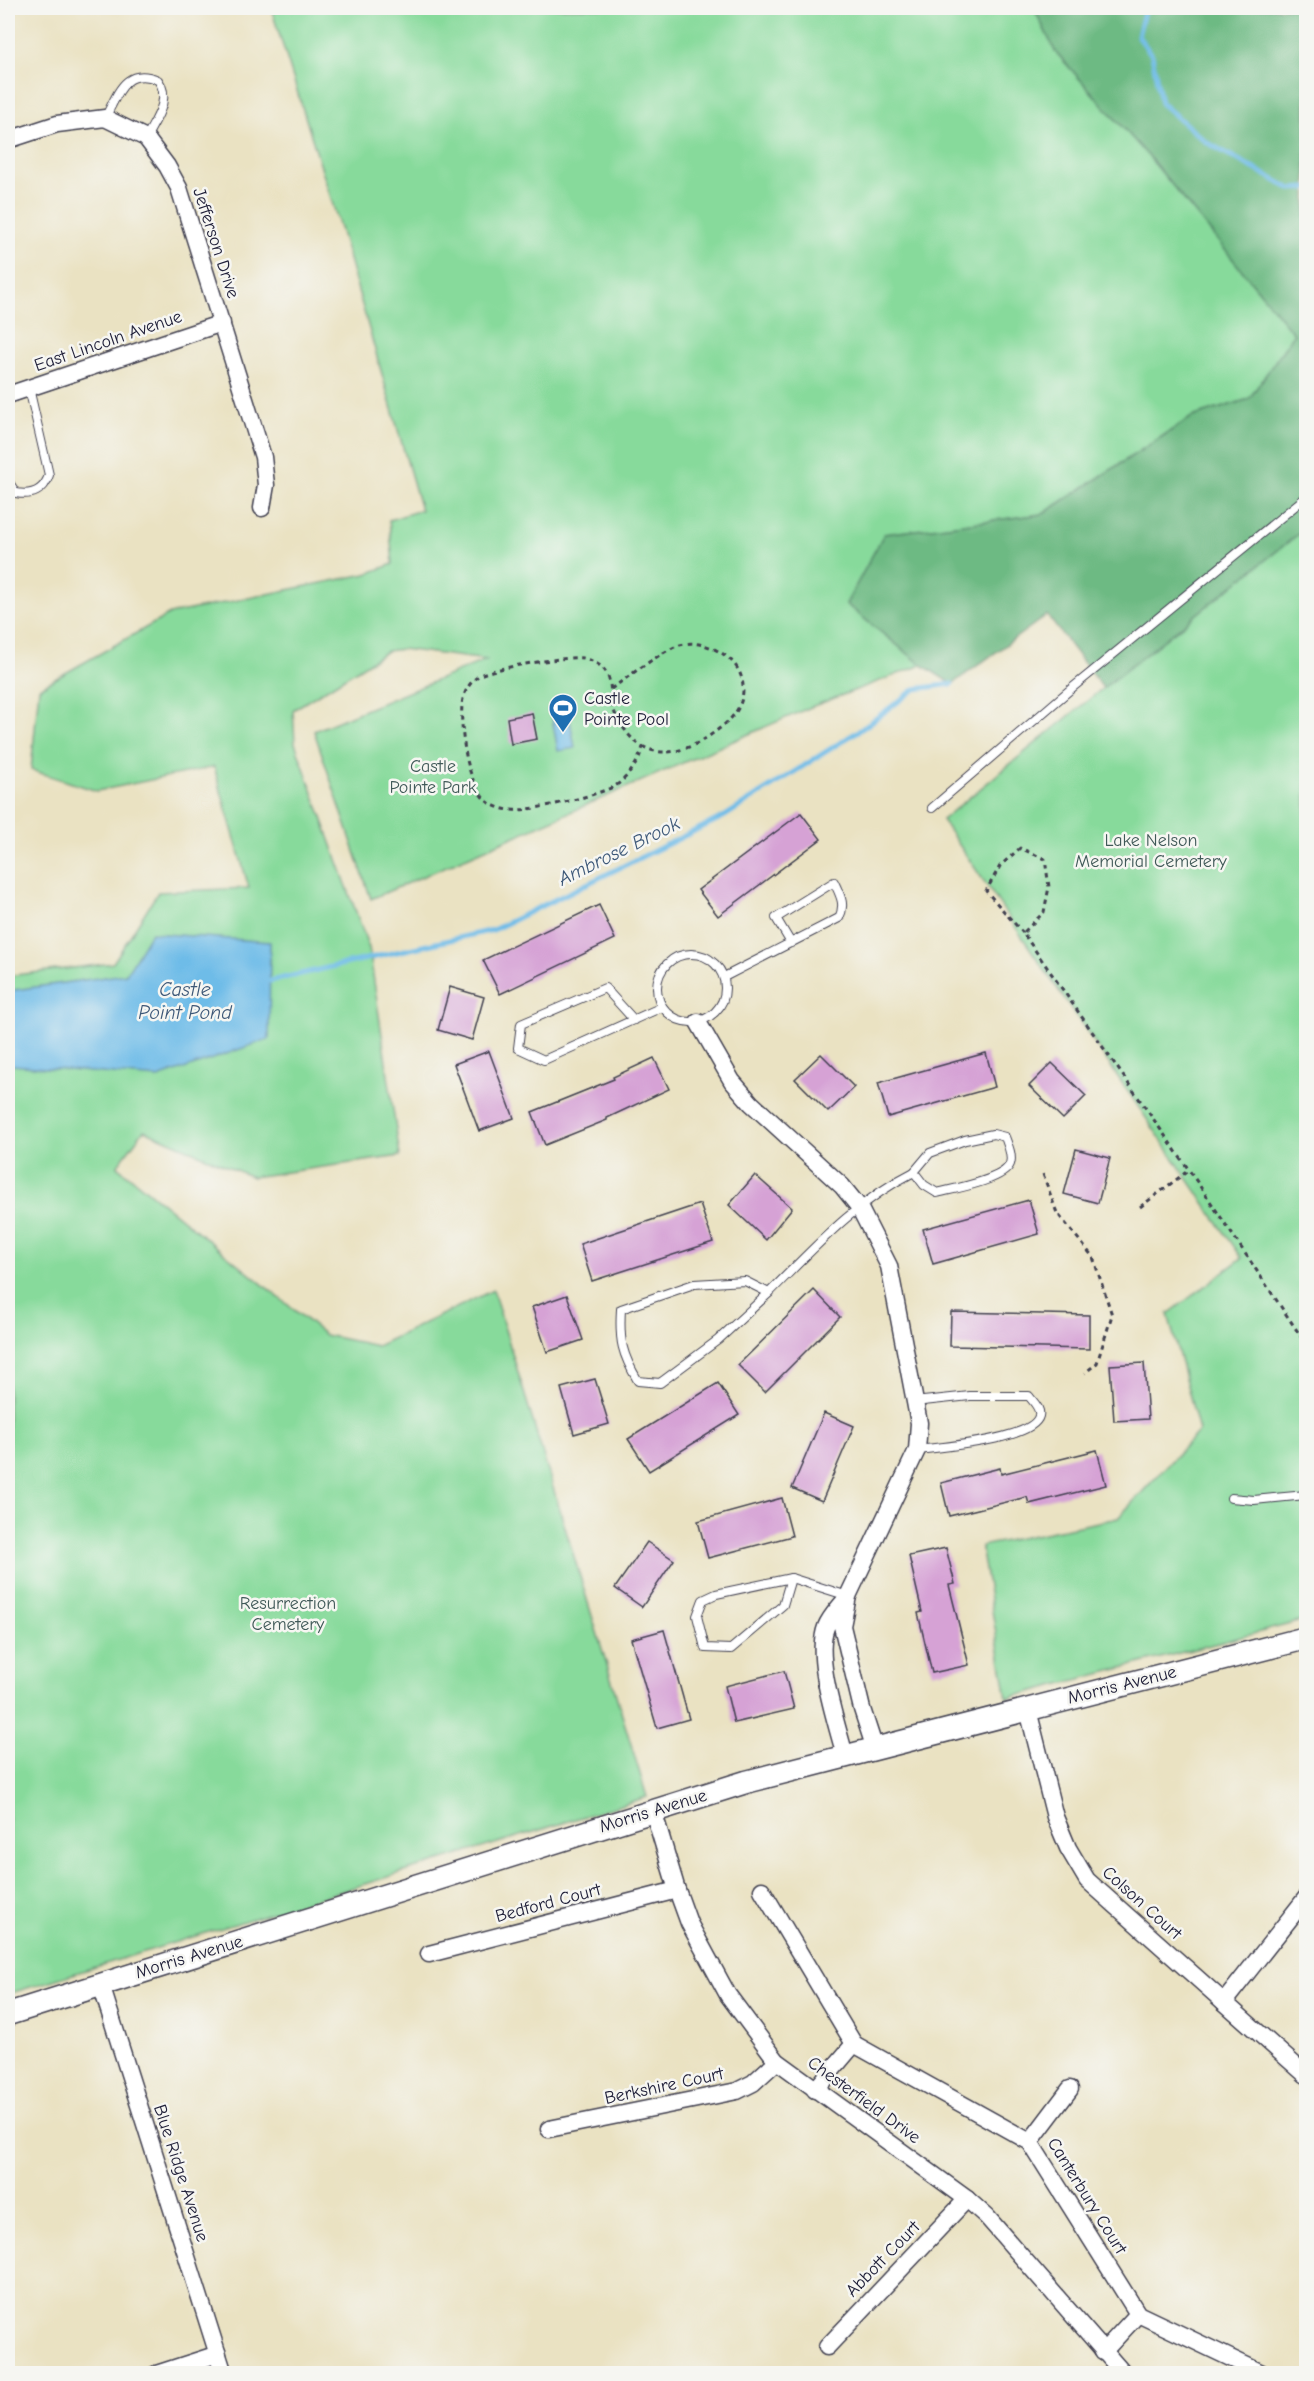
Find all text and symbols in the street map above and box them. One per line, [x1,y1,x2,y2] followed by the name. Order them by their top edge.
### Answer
[188,185,244,301] street label: Jefferson Drive
[31,306,185,376] street label: East Lincoln Avenue
[584,688,669,730] place label: Castle Pointe Pool
[547,692,579,734] sports icon: Castle Pointe Pool
[389,756,477,798] park label: Castle Pointe Park
[553,811,684,891] water label: Ambrose Brook
[1075,830,1228,872] park label: Lake Nelson Memorial Cemetery
[138,978,233,1024] water label: Castle Point Pond
[240,1593,336,1635] park label: Resurrection Cemetery
[1065,1661,1179,1709] street label: Morris Avenue
[597,1785,709,1837] street label: Morris Avenue
[1098,1862,1187,1945] street label: Colson Court
[493,1879,604,1927] street label: Bedford Court
[133,1931,245,1983] street label: Morris Avenue
[803,2052,925,2148] street label: Chesterfield Drive
[603,2063,726,2109] street label: Berkshire Court
[149,2102,213,2244] street label: Blue Ridge Avenue
[1043,2134,1132,2259] street label: Canterbury Court
[842,2216,925,2301] street label: Abbott Court

